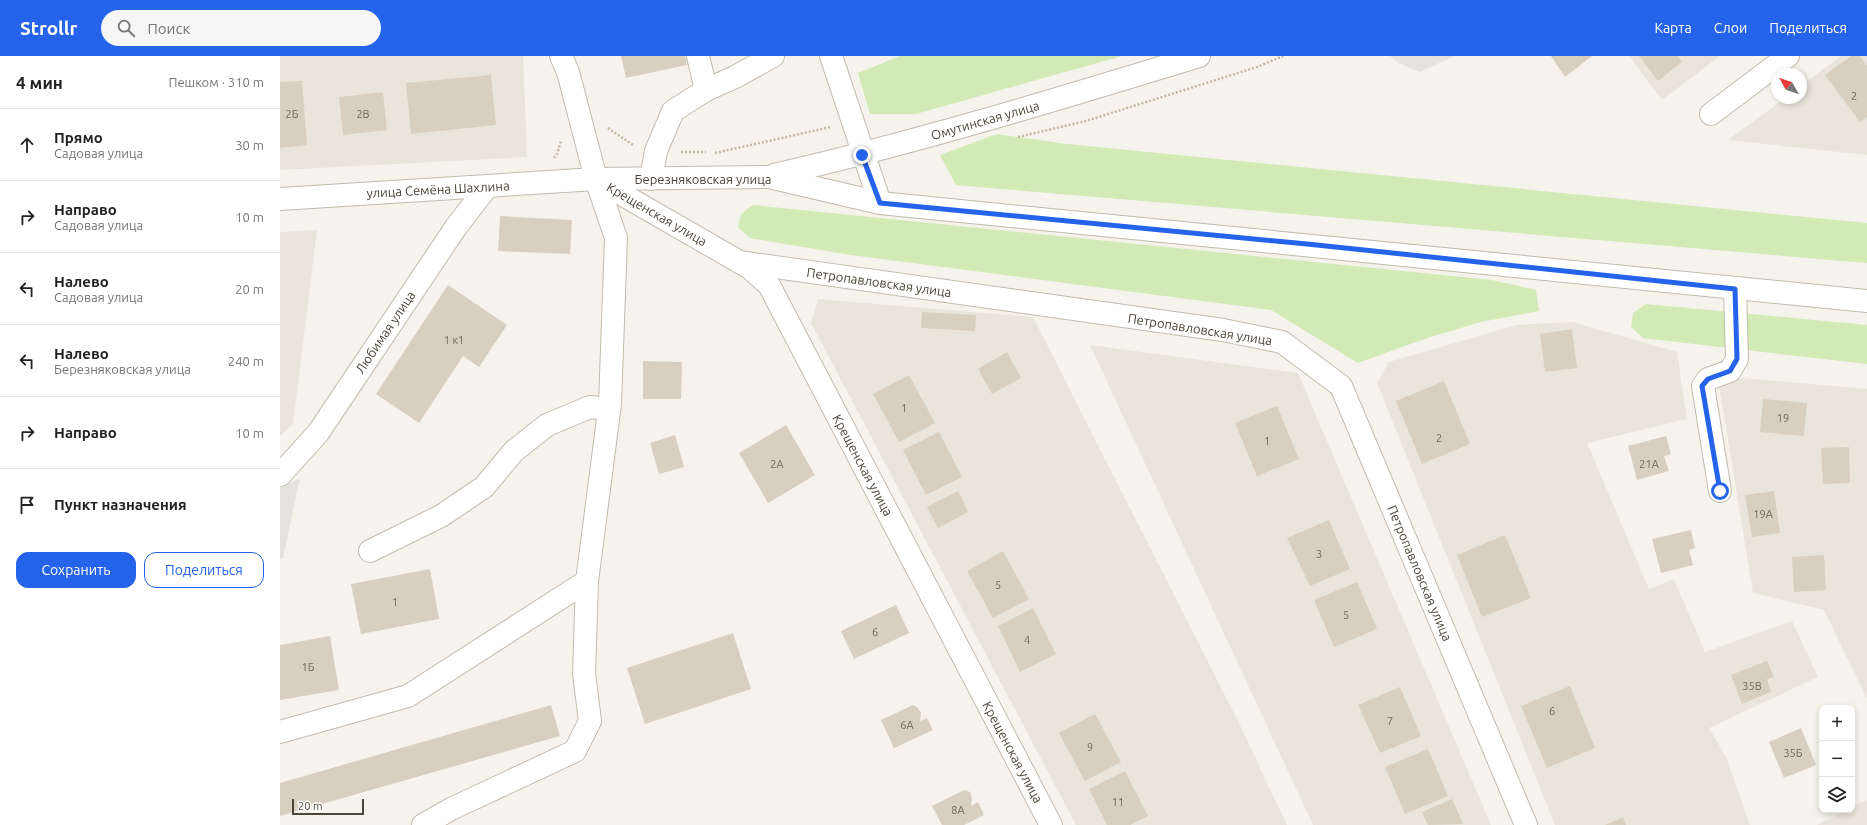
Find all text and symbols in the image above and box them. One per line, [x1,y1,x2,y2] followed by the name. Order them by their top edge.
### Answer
[101,10,381,46] search box
[20,17,77,39] text: Strollr
[115,17,137,39] icon: search
[147,20,190,37] text: Поиск
[1654,20,1692,36] text: Карта
[1714,20,1747,36] text: Слои
[1769,20,1847,36] text: Поделиться
[1771,68,1807,104] north arrow
[16,73,63,92] text: 4 мин
[168,75,264,89] text: Пешком · 310 m
[1851,90,1857,102] house number: 2
[929,98,1041,142] street label: Омутинская улица
[286,108,299,120] house number: 2Б
[356,108,370,120] house number: 2В
[54,129,103,146] text: Прямо
[16,134,38,156] icon: ahead
[235,138,264,152] text: 30 m
[54,146,143,160] text: Садовая улица
[853,146,871,164] route end
[635,172,771,186] street label: Березняковская улица
[366,178,510,200] street label: улица Семёна Шахлина
[605,180,709,248] street label: Крещенская улица
[54,201,117,218] text: Направо
[16,206,38,228] icon: right
[235,210,264,224] text: 10 m
[54,218,143,232] text: Садовая улица
[806,265,952,299] street label: Петропавловская улица
[54,273,109,290] text: Налево
[16,278,38,300] icon: left
[235,282,264,296] text: 20 m
[352,288,418,376] street label: Любимая улица
[54,290,143,304] text: Садовая улица
[1127,311,1273,347] street label: Петропавловская улица
[444,334,464,346] house number: 1 к1
[54,345,109,362] text: Налево
[16,350,38,372] icon: left
[228,354,264,368] text: 240 m
[54,362,191,376] text: Березняковская улица
[901,402,907,414] house number: 1
[830,412,896,518] street label: Крещенская улица
[1777,412,1789,424] house number: 19
[16,422,38,444] icon: right
[54,424,117,441] text: Направо
[235,426,264,440] text: 10 m
[1436,432,1442,444] house number: 2
[1264,435,1270,447] house number: 1
[770,458,785,470] house number: 2А
[1639,458,1660,470] house number: 21А
[1711,482,1729,500] route start
[16,494,38,516] icon: arrive
[54,496,187,513] text: Пункт назначения
[1385,503,1455,643] street label: Петропавловская улица
[1753,508,1774,520] house number: 19А
[1316,548,1322,560] house number: 3
[16,552,136,588] button: Сохранить
[144,552,264,588] button: Поделиться
[995,579,1001,591] house number: 5
[392,596,398,608] house number: 1
[1343,609,1349,621] house number: 5
[872,626,878,638] house number: 6
[1024,634,1030,646] house number: 4
[302,661,315,673] house number: 1Б
[1742,680,1762,692] house number: 35В
[980,699,1046,805] street label: Крещенская улица
[1549,705,1555,717] house number: 6
[1819,705,1855,813] map controls
[1819,705,1855,741] button: +
[1387,715,1393,727] house number: 7
[900,719,915,731] house number: 6А
[1087,741,1093,753] house number: 9
[1819,741,1855,777] button: −
[1783,747,1803,759] house number: 35Б
[1819,777,1855,813] button: layers
[1112,796,1124,808] house number: 11
[292,797,364,816] scale bar
[298,800,322,812] text: 20 m
[951,804,966,816] house number: 8А

